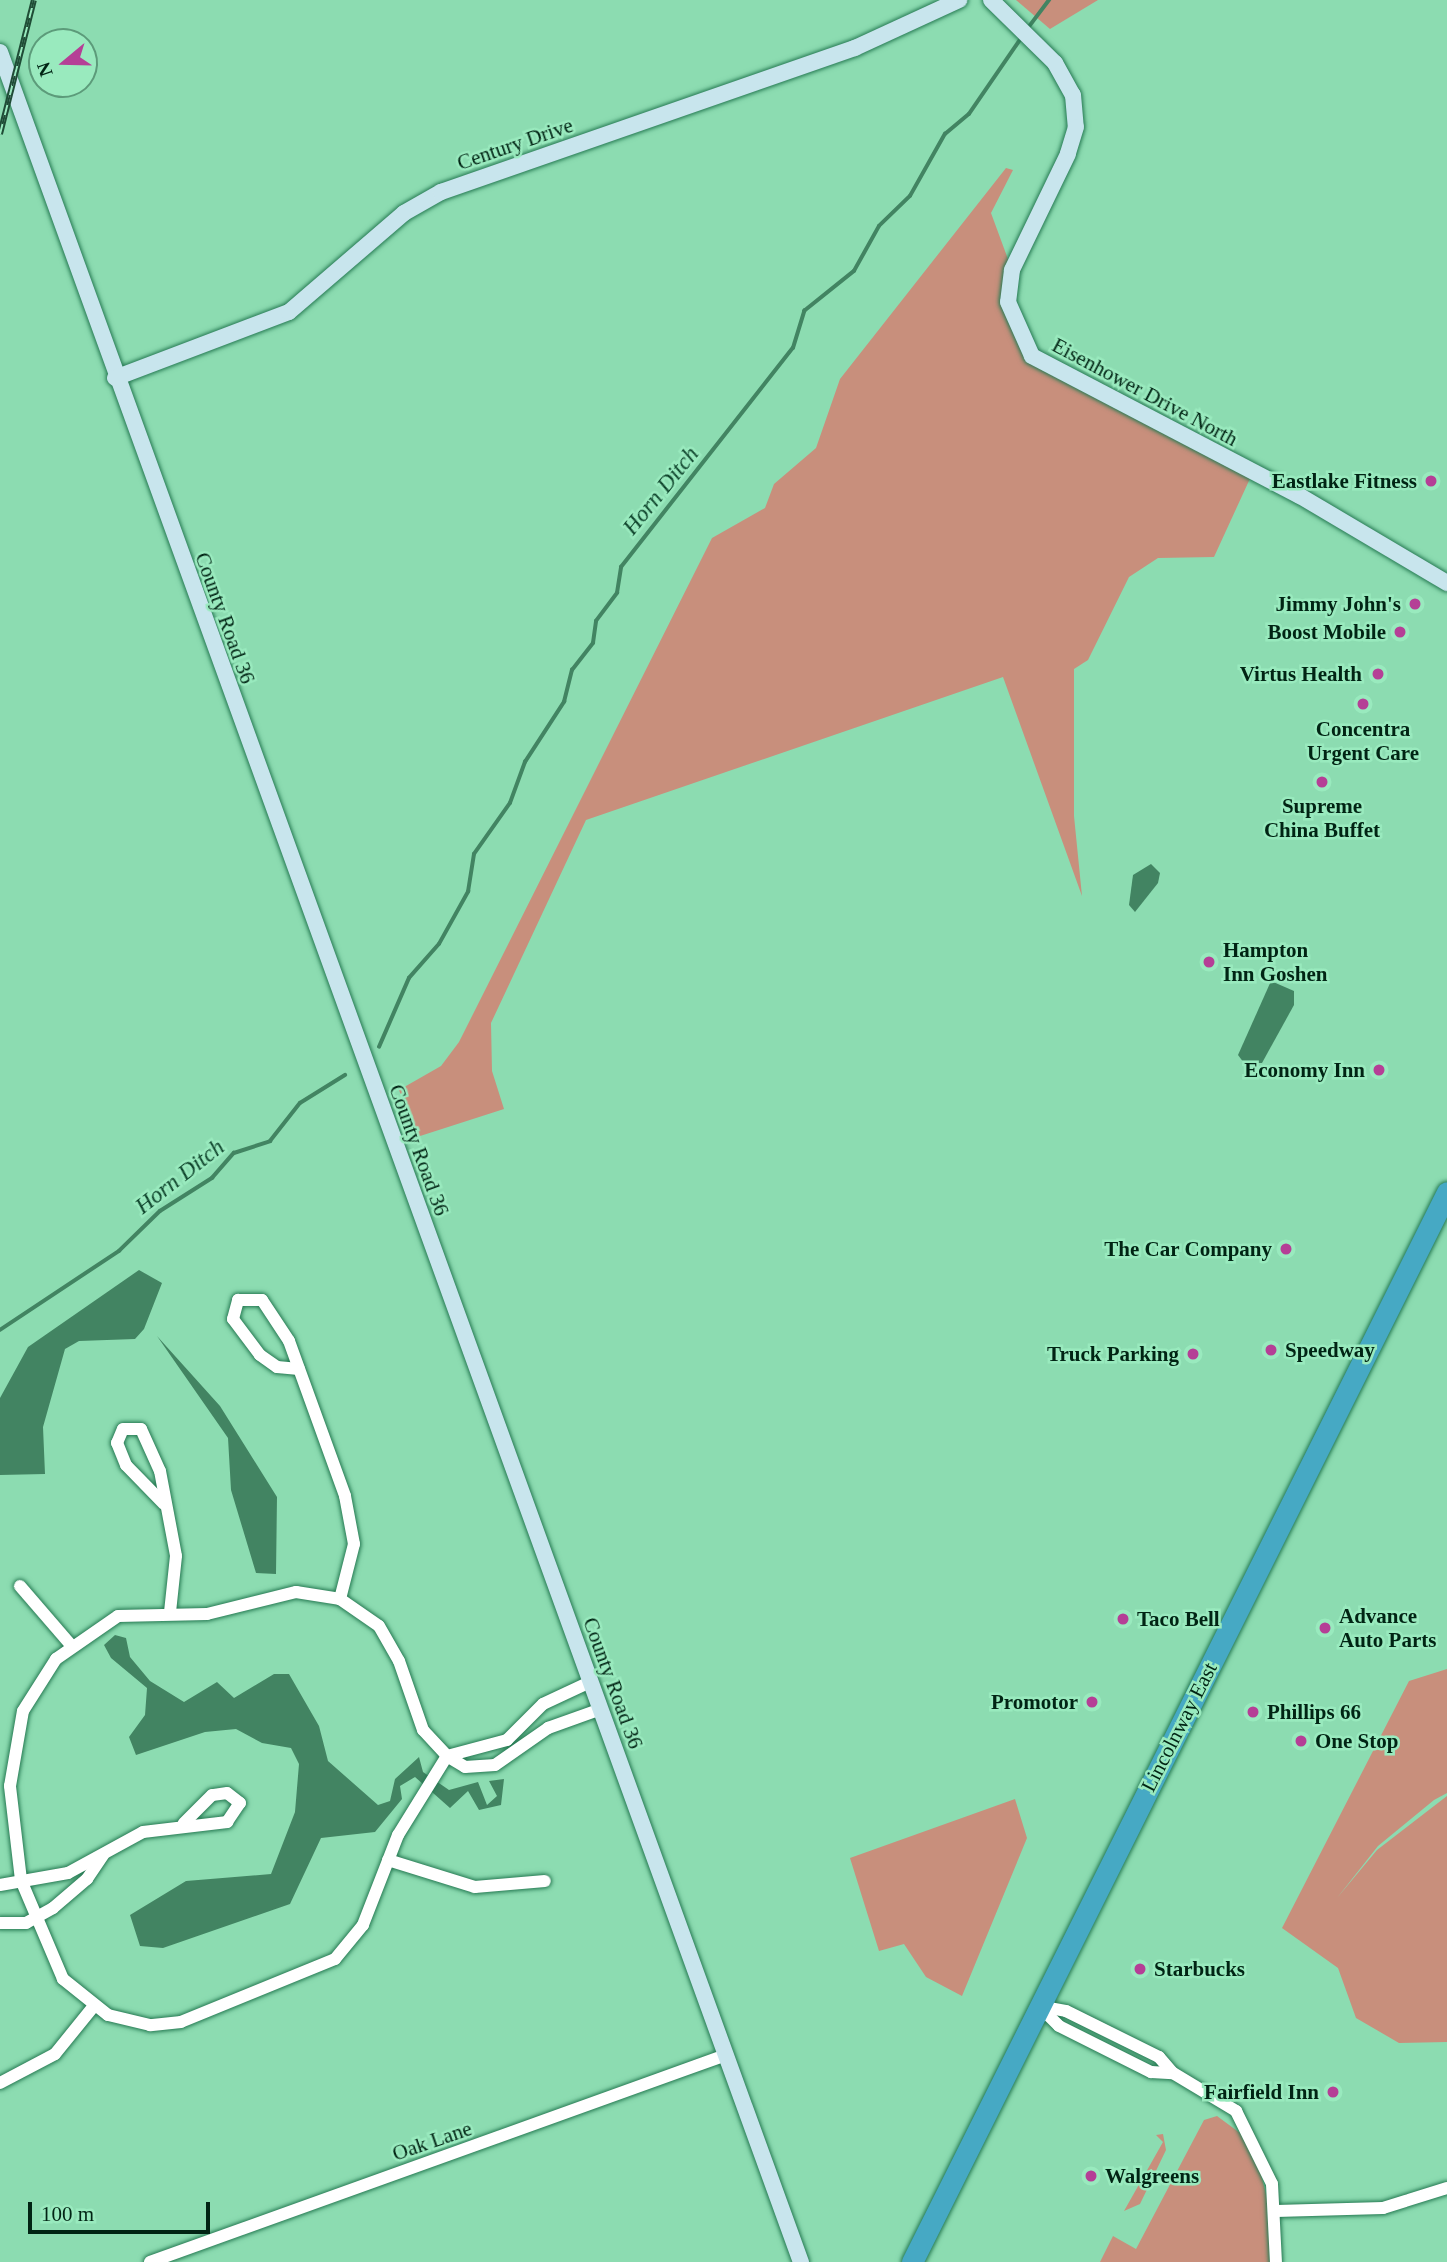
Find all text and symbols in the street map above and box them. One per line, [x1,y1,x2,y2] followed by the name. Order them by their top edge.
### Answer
[28,28,98,98] north arrow
[32,59,57,79] text: N
[454,112,576,176] street label: Century Drive
[1048,332,1242,452] street label: Eisenhower Drive North
[617,441,705,541] water label: Horn Ditch
[1272,468,1417,494] place label: Eastlake Fitness
[1423,473,1439,489] marker: Eastlake Fitness
[190,549,260,687] street label: County Road 36
[1276,591,1401,617] place label: Jimmy John's
[1407,596,1423,612] marker: Jimmy John's
[1268,619,1386,645] place label: Boost Mobile
[1392,624,1408,640] marker: Boost Mobile
[1240,661,1362,687] place label: Virtus Health
[1368,664,1388,684] marker: Virtus Health
[1353,694,1373,714] marker: Concentra Urgent Care
[1307,716,1419,766] place label: Concentra Urgent Care
[1314,774,1330,790] marker: Supreme China Buffet
[1264,793,1380,843] place label: Supreme China Buffet
[1223,937,1327,987] place label: Hampton Inn Goshen
[1201,954,1217,970] marker: Hampton Inn Goshen
[1244,1057,1365,1083] place label: Economy Inn
[1371,1062,1387,1078] marker: Economy Inn
[384,1081,454,1219] street label: County Road 36
[130,1134,230,1220] water label: Horn Ditch
[1104,1236,1272,1262] place label: The Car Company
[1278,1241,1294,1257] marker: The Car Company
[1285,1337,1375,1363] place label: Speedway
[1047,1341,1179,1367] place label: Truck Parking
[1263,1342,1279,1358] marker: Speedway
[1185,1346,1201,1362] marker: Truck Parking
[1339,1603,1436,1653] place label: Advance Auto Parts
[1137,1606,1220,1632] place label: Taco Bell
[1115,1611,1131,1627] marker: Taco Bell
[578,1614,648,1752] street label: County Road 36
[1317,1620,1333,1636] marker: Advance Auto Parts
[1136,1658,1222,1796] street label: Lincolnway East
[991,1689,1078,1715] place label: Promotor
[1084,1694,1100,1710] marker: Promotor
[1267,1699,1361,1725] place label: Phillips 66
[1245,1704,1261,1720] marker: Phillips 66
[1315,1728,1398,1754] place label: One Stop
[1293,1733,1309,1749] marker: One Stop
[1154,1956,1245,1982] place label: Starbucks
[1132,1961,1148,1977] marker: Starbucks
[1204,2079,1319,2105] place label: Fairfield Inn
[1325,2084,1341,2100] marker: Fairfield Inn
[389,2116,475,2166] street label: Oak Lane
[1105,2163,1199,2189] place label: Walgreens
[1083,2168,1099,2184] marker: Walgreens
[32,2188,214,2232] scale bar
[41,2202,94,2226] text: 100 m

